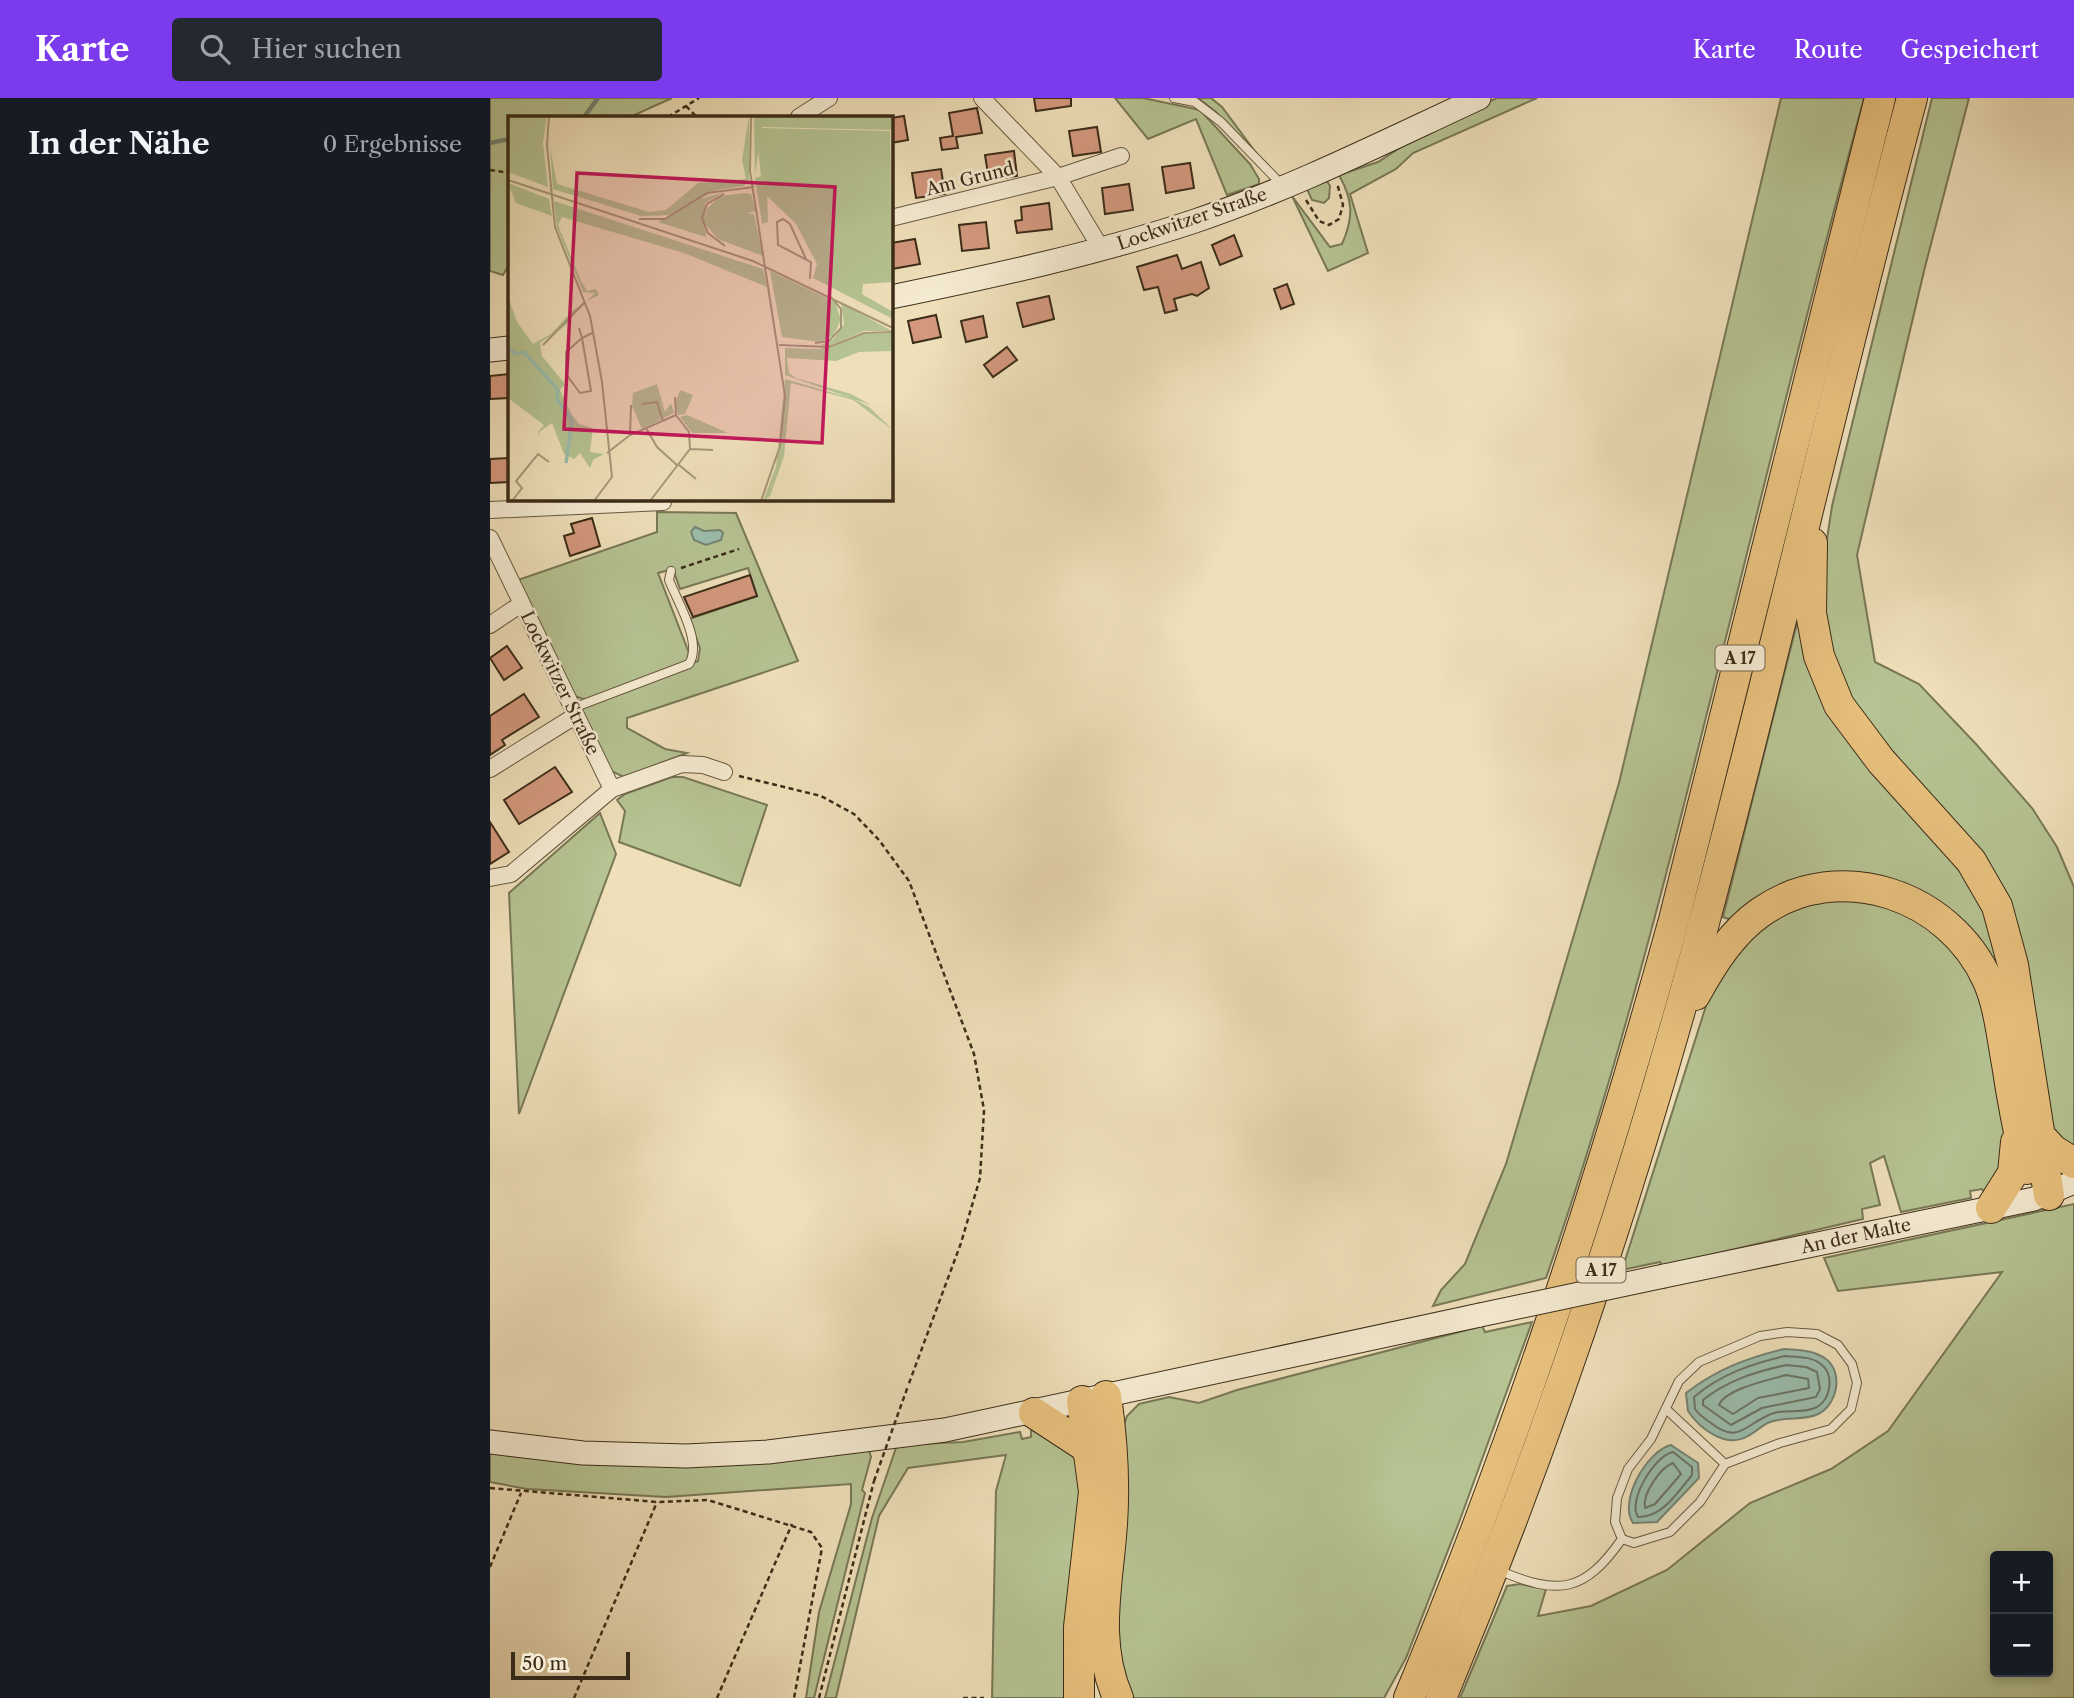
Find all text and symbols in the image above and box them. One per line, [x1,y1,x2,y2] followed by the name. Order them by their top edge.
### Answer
[172,18,662,81] search box
[35,29,130,70] text: Karte
[196,30,234,68] icon: search
[252,33,402,65] text: Hier suchen
[1692,35,1756,64] text: Karte
[1794,35,1863,64] text: Route
[1901,35,2039,64] text: Gespeichert
[508,116,892,500] inset map
[28,125,210,162] text: In der Nähe
[323,130,462,158] text: 0 Ergebnisse
[923,157,1016,201] street label: Am Grund
[1114,183,1270,255] street label: Lockwitzer Straße
[516,608,604,758] street label: Lockwitzer Straße
[1716,646,1764,670] road number: A 17
[1798,1214,1913,1259] street label: An der Malte
[1576,1258,1626,1282] road number: A 17
[1990,1551,2053,1677] map controls
[1990,1551,2053,1614] button: +
[1990,1614,2053,1677] button: −
[511,1649,630,1681] scale bar
[522,1652,567,1675] text: 50 m

